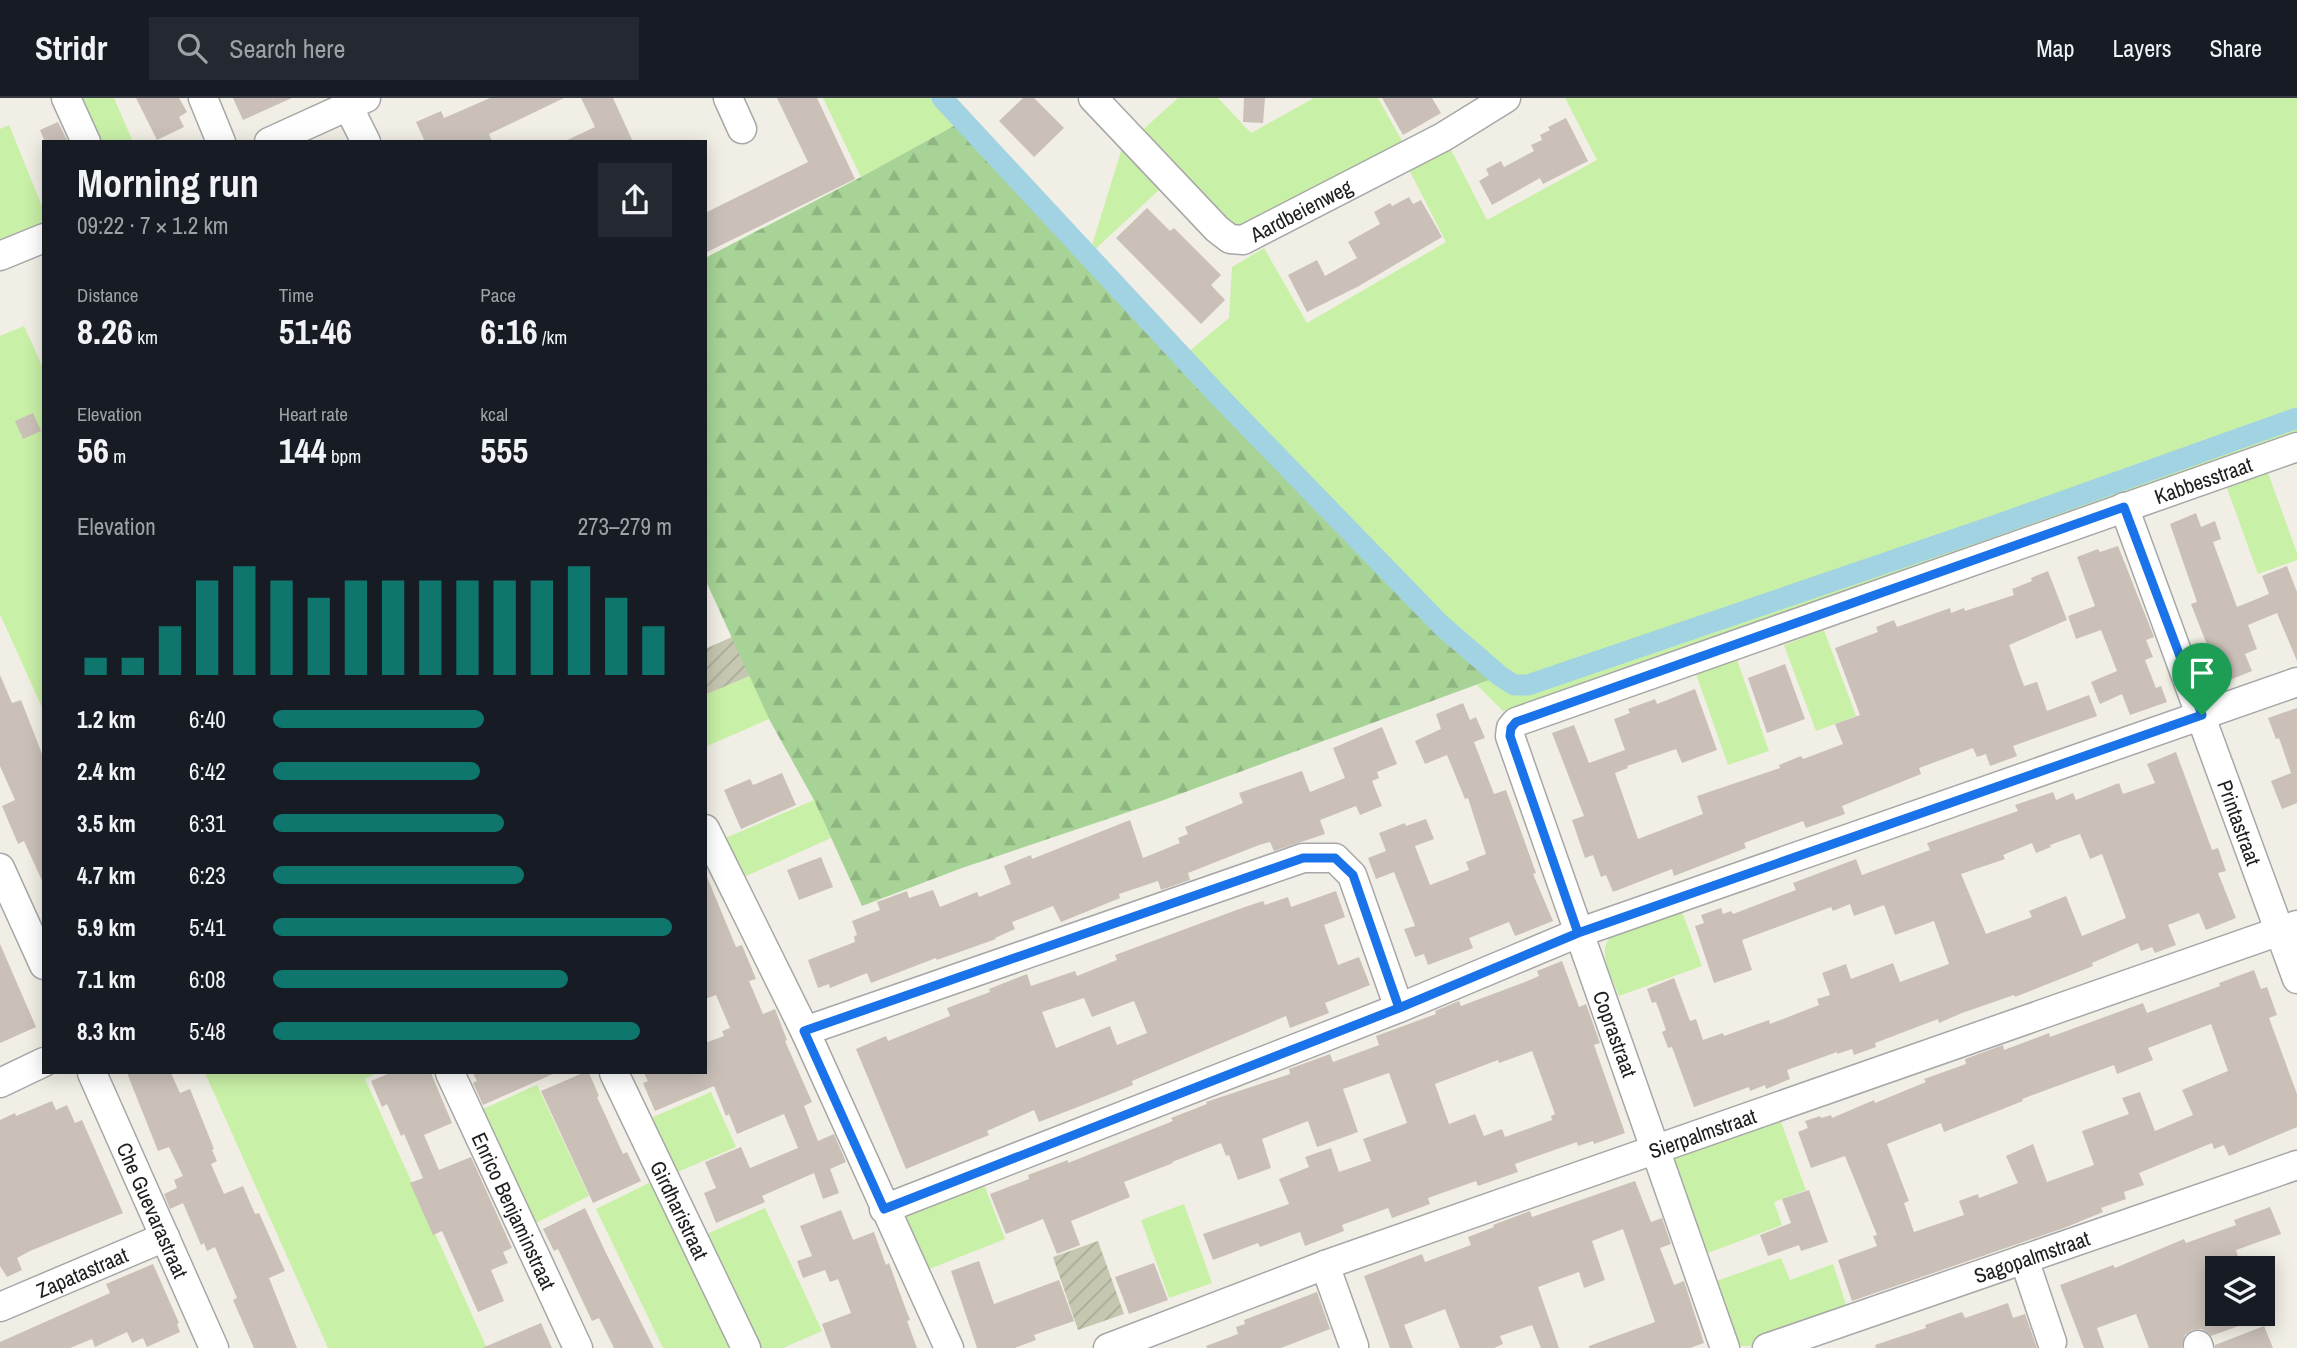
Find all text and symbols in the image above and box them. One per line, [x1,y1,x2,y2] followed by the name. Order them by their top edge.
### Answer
[149,17,639,80] search box
[35,26,107,70] text: Stridr
[173,29,211,67] icon: search
[229,31,345,66] text: Search here
[2036,32,2074,64] text: Map
[2112,32,2171,64] text: Layers
[2209,32,2262,64] text: Share
[77,158,259,209] text: Morning run
[598,163,672,237] button: share
[1244,172,1357,249] street label: Aardbeienweg
[77,210,229,241] text: 09:22 · 7 × 1.2 km
[77,282,138,308] text: Distance
[279,282,314,308] text: Time
[480,282,516,308] text: Pace
[77,308,133,355] text: 8.26
[279,308,352,355] text: 51:46
[480,308,538,355] text: 6:16
[133,324,158,350] text: km
[538,324,567,350] text: /km
[77,401,142,427] text: Elevation
[279,401,348,427] text: Heart rate
[480,401,508,427] text: kcal
[77,427,109,474] text: 56
[279,427,327,474] text: 144
[480,427,528,474] text: 555
[109,443,126,469] text: m
[327,443,361,469] text: bpm
[2150,449,2256,511] street label: Kabbesstraat
[77,511,156,542] text: Elevation
[578,511,672,542] text: 273–279 m
[2172,643,2232,715] pin
[2183,654,2221,692] icon: arrive
[77,704,136,735] text: 1.2 km
[189,704,226,735] text: 6:40
[77,756,136,787] text: 2.4 km
[189,756,226,787] text: 6:42
[2211,776,2269,869] street label: Printastraat
[77,808,136,839] text: 3.5 km
[189,808,226,839] text: 6:31
[77,860,136,891] text: 4.7 km
[189,860,226,891] text: 6:23
[77,912,136,943] text: 5.9 km
[189,912,226,943] text: 5:41
[77,964,136,995] text: 7.1 km
[189,964,226,995] text: 6:08
[1586,987,1644,1081] street label: Coprastraat
[77,1016,136,1047] text: 8.3 km
[189,1016,226,1047] text: 5:48
[1645,1101,1760,1165] street label: Sierpalmstraat
[465,1127,563,1294] street label: Enrico Benjaminstraat
[110,1138,196,1283] street label: Che Guevarastraat
[644,1156,716,1264] street label: Girdharistraat
[1970,1223,2094,1290] street label: Sagopalmstraat
[32,1240,132,1304] street label: Zapatastraat
[2205,1256,2275,1326] map controls
[2205,1256,2275,1326] button: layers

